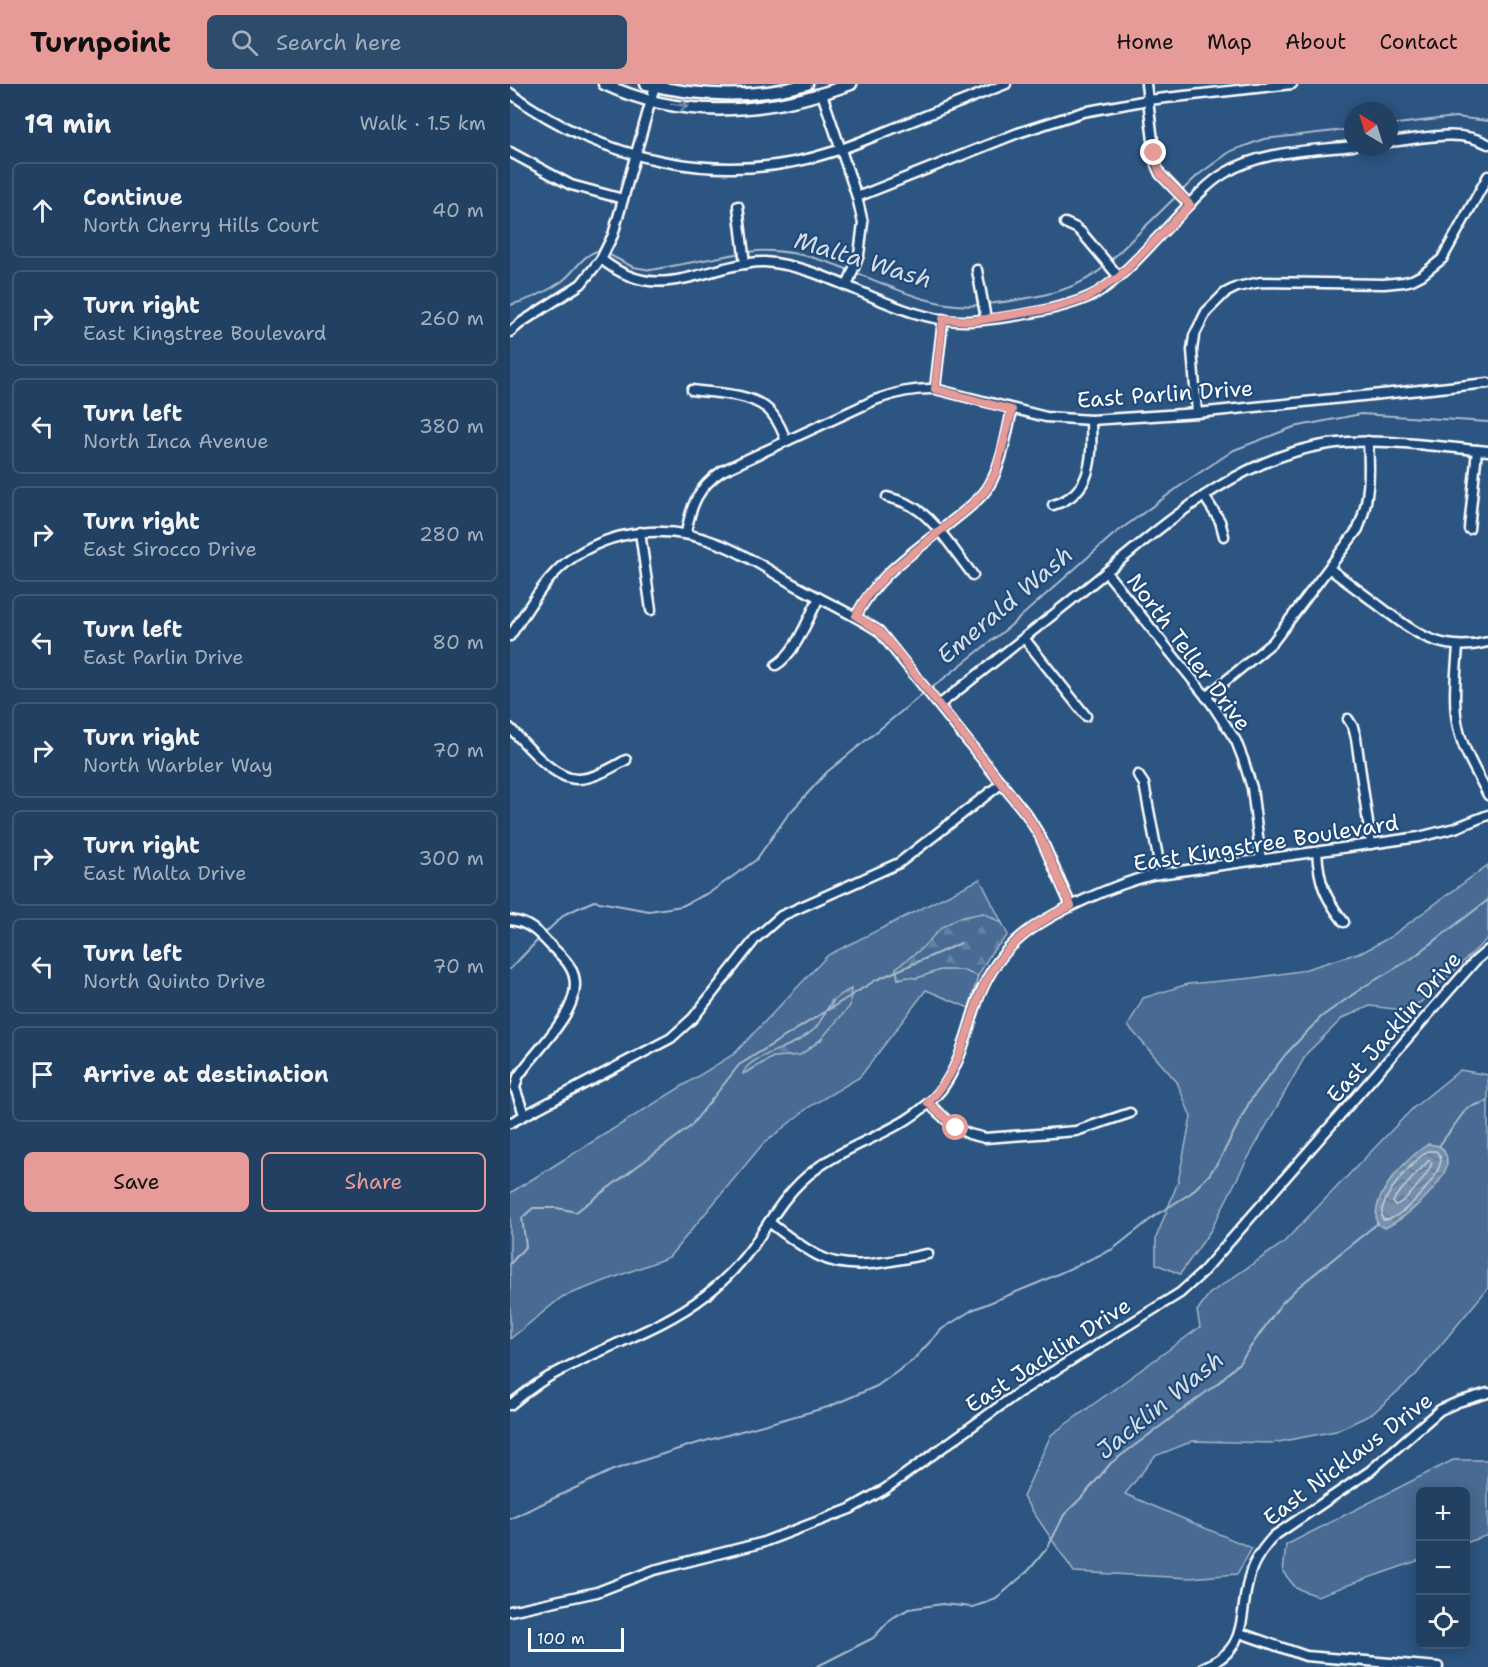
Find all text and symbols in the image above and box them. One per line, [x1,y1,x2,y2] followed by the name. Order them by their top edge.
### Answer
[207,15,627,69] search box
[30,23,171,61] text: Turnpoint
[228,26,261,59] icon: search
[276,28,402,57] text: Search here
[1116,28,1174,56] text: Home
[1207,28,1252,56] text: Map
[1285,28,1346,56] text: About
[1379,28,1458,56] text: Contact
[670,100,690,111] one-way arrow
[1344,102,1398,156] north arrow
[24,106,111,141] text: 19 min
[359,110,486,136] text: Walk · 1.5 km
[1140,139,1166,165] route end
[83,183,183,212] text: Continue
[26,194,59,227] icon: ahead
[432,197,484,223] text: 40 m
[83,212,319,238] text: North Cherry Hills Court
[790,224,936,296] water label: Malta Wash
[83,291,200,320] text: Turn right
[26,302,59,335] icon: right
[419,305,484,331] text: 260 m
[83,320,327,346] text: East Kingstree Boulevard
[1076,373,1254,415] street label: East Parlin Drive
[83,399,182,428] text: Turn left
[26,410,59,443] icon: left
[419,413,484,439] text: 380 m
[83,428,269,454] text: North Inca Avenue
[83,507,200,536] text: Turn right
[26,518,59,551] icon: right
[419,521,484,547] text: 280 m
[83,536,257,562] text: East Sirocco Drive
[930,539,1080,671] water label: Emerald Wash
[1120,567,1258,737] street label: North Teller Drive
[83,615,182,644] text: Turn left
[26,626,59,659] icon: left
[432,629,484,655] text: 80 m
[83,644,244,670] text: East Parlin Drive
[83,723,200,752] text: Turn right
[26,734,59,767] icon: right
[432,737,484,763] text: 70 m
[83,752,273,778] text: North Warbler Way
[1131,808,1401,878] street label: East Kingstree Boulevard
[83,831,200,860] text: Turn right
[26,842,59,875] icon: right
[418,845,484,871] text: 300 m
[83,860,246,886] text: East Malta Drive
[83,939,182,968] text: Turn left
[1320,945,1468,1109] street label: East Jacklin Drive
[26,950,59,983] icon: left
[432,953,484,979] text: 70 m
[83,968,266,994] text: North Quinto Drive
[26,1058,59,1091] icon: arrive
[83,1060,329,1089] text: Arrive at destination
[942,1114,968,1140] route start
[24,1152,249,1212] button: Save
[261,1152,486,1212] button: Share
[960,1291,1136,1419] street label: East Jacklin Drive
[1090,1344,1230,1466] water label: Jacklin Wash
[1257,1386,1439,1532] street label: East Nicklaus Drive
[1416,1487,1470,1649] map controls
[1416,1487,1470,1541] button: +
[1416,1541,1470,1595] button: −
[1416,1595,1470,1649] button: locate
[528,1625,624,1652] scale bar
[537,1628,585,1649] text: 100 m

